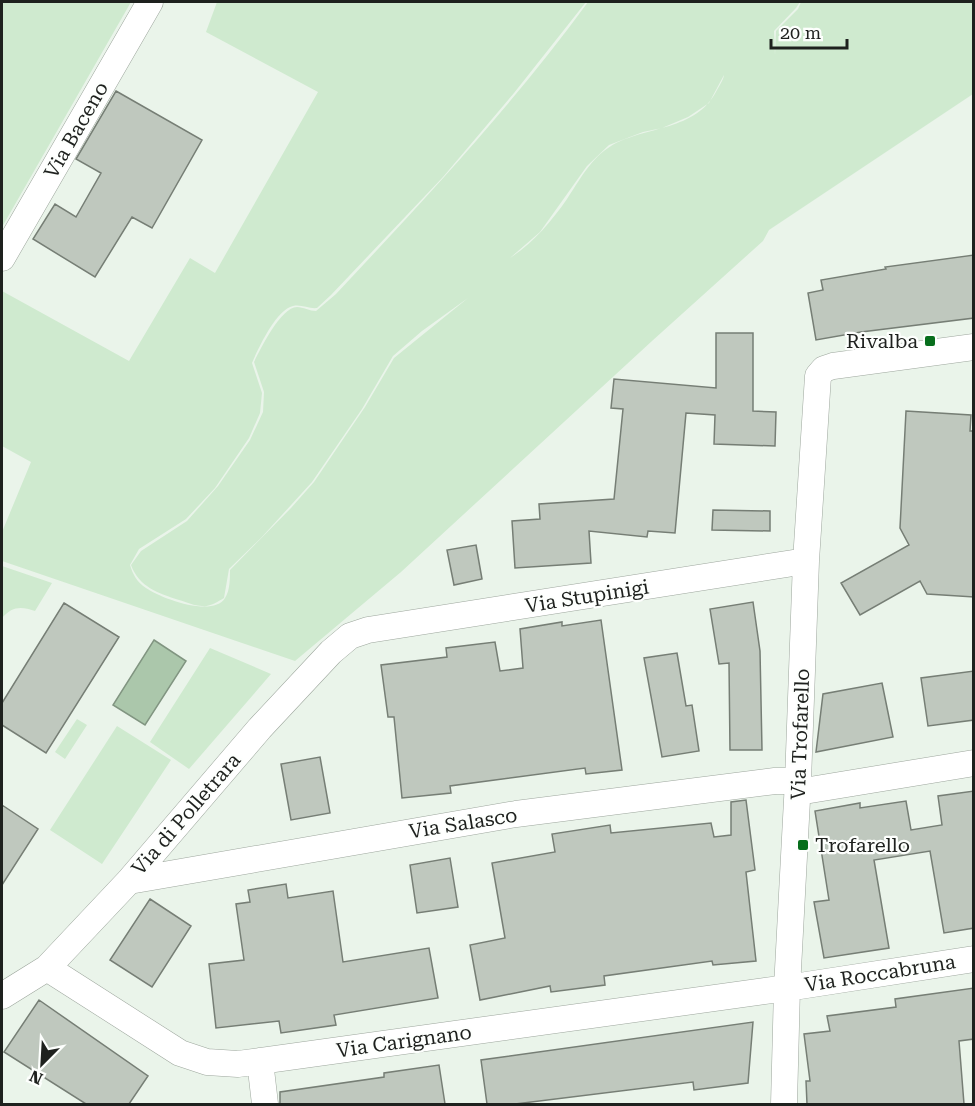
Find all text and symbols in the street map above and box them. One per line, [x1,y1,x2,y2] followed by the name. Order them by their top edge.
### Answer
[771,12,848,50] scale bar
[780,22,821,43] text: 20 m
[39,77,113,183] street label: Via Baceno
[846,329,918,353] place label: Rivalba
[923,334,937,348] marker: Rivalba
[523,574,651,618] street label: Via Stupinigi
[786,668,814,800] street label: Via Trofarello
[127,748,246,880] street label: Via di Polletrara
[407,803,519,843] street label: Via Salasco
[815,833,910,857] place label: Trofarello
[796,838,810,852] marker: Trofarello
[803,949,957,997] street label: Via Roccabruna
[335,1020,473,1062] street label: Via Carignano
[12,1034,72,1094] north arrow
[27,1066,46,1088] text: N

